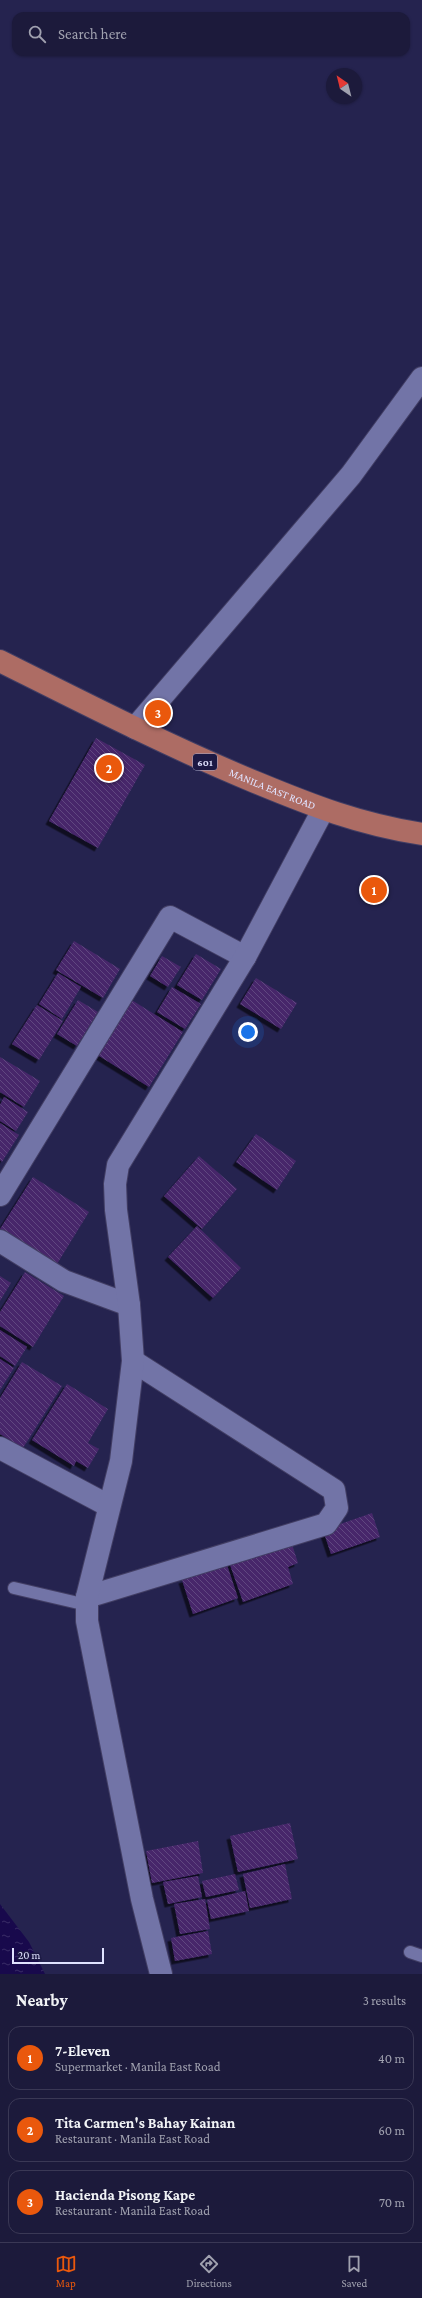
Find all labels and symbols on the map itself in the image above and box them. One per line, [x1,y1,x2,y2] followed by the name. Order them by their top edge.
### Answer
[326,68,362,104] north arrow
[145,698,171,728] pin: 3
[96,753,122,783] pin: 2
[193,754,217,770] road number: 601
[227,766,317,811] street label: MANILA EAST ROAD
[361,875,387,905] pin: 1
[238,1022,258,1042] your location
[12,1946,104,1965] scale bar

